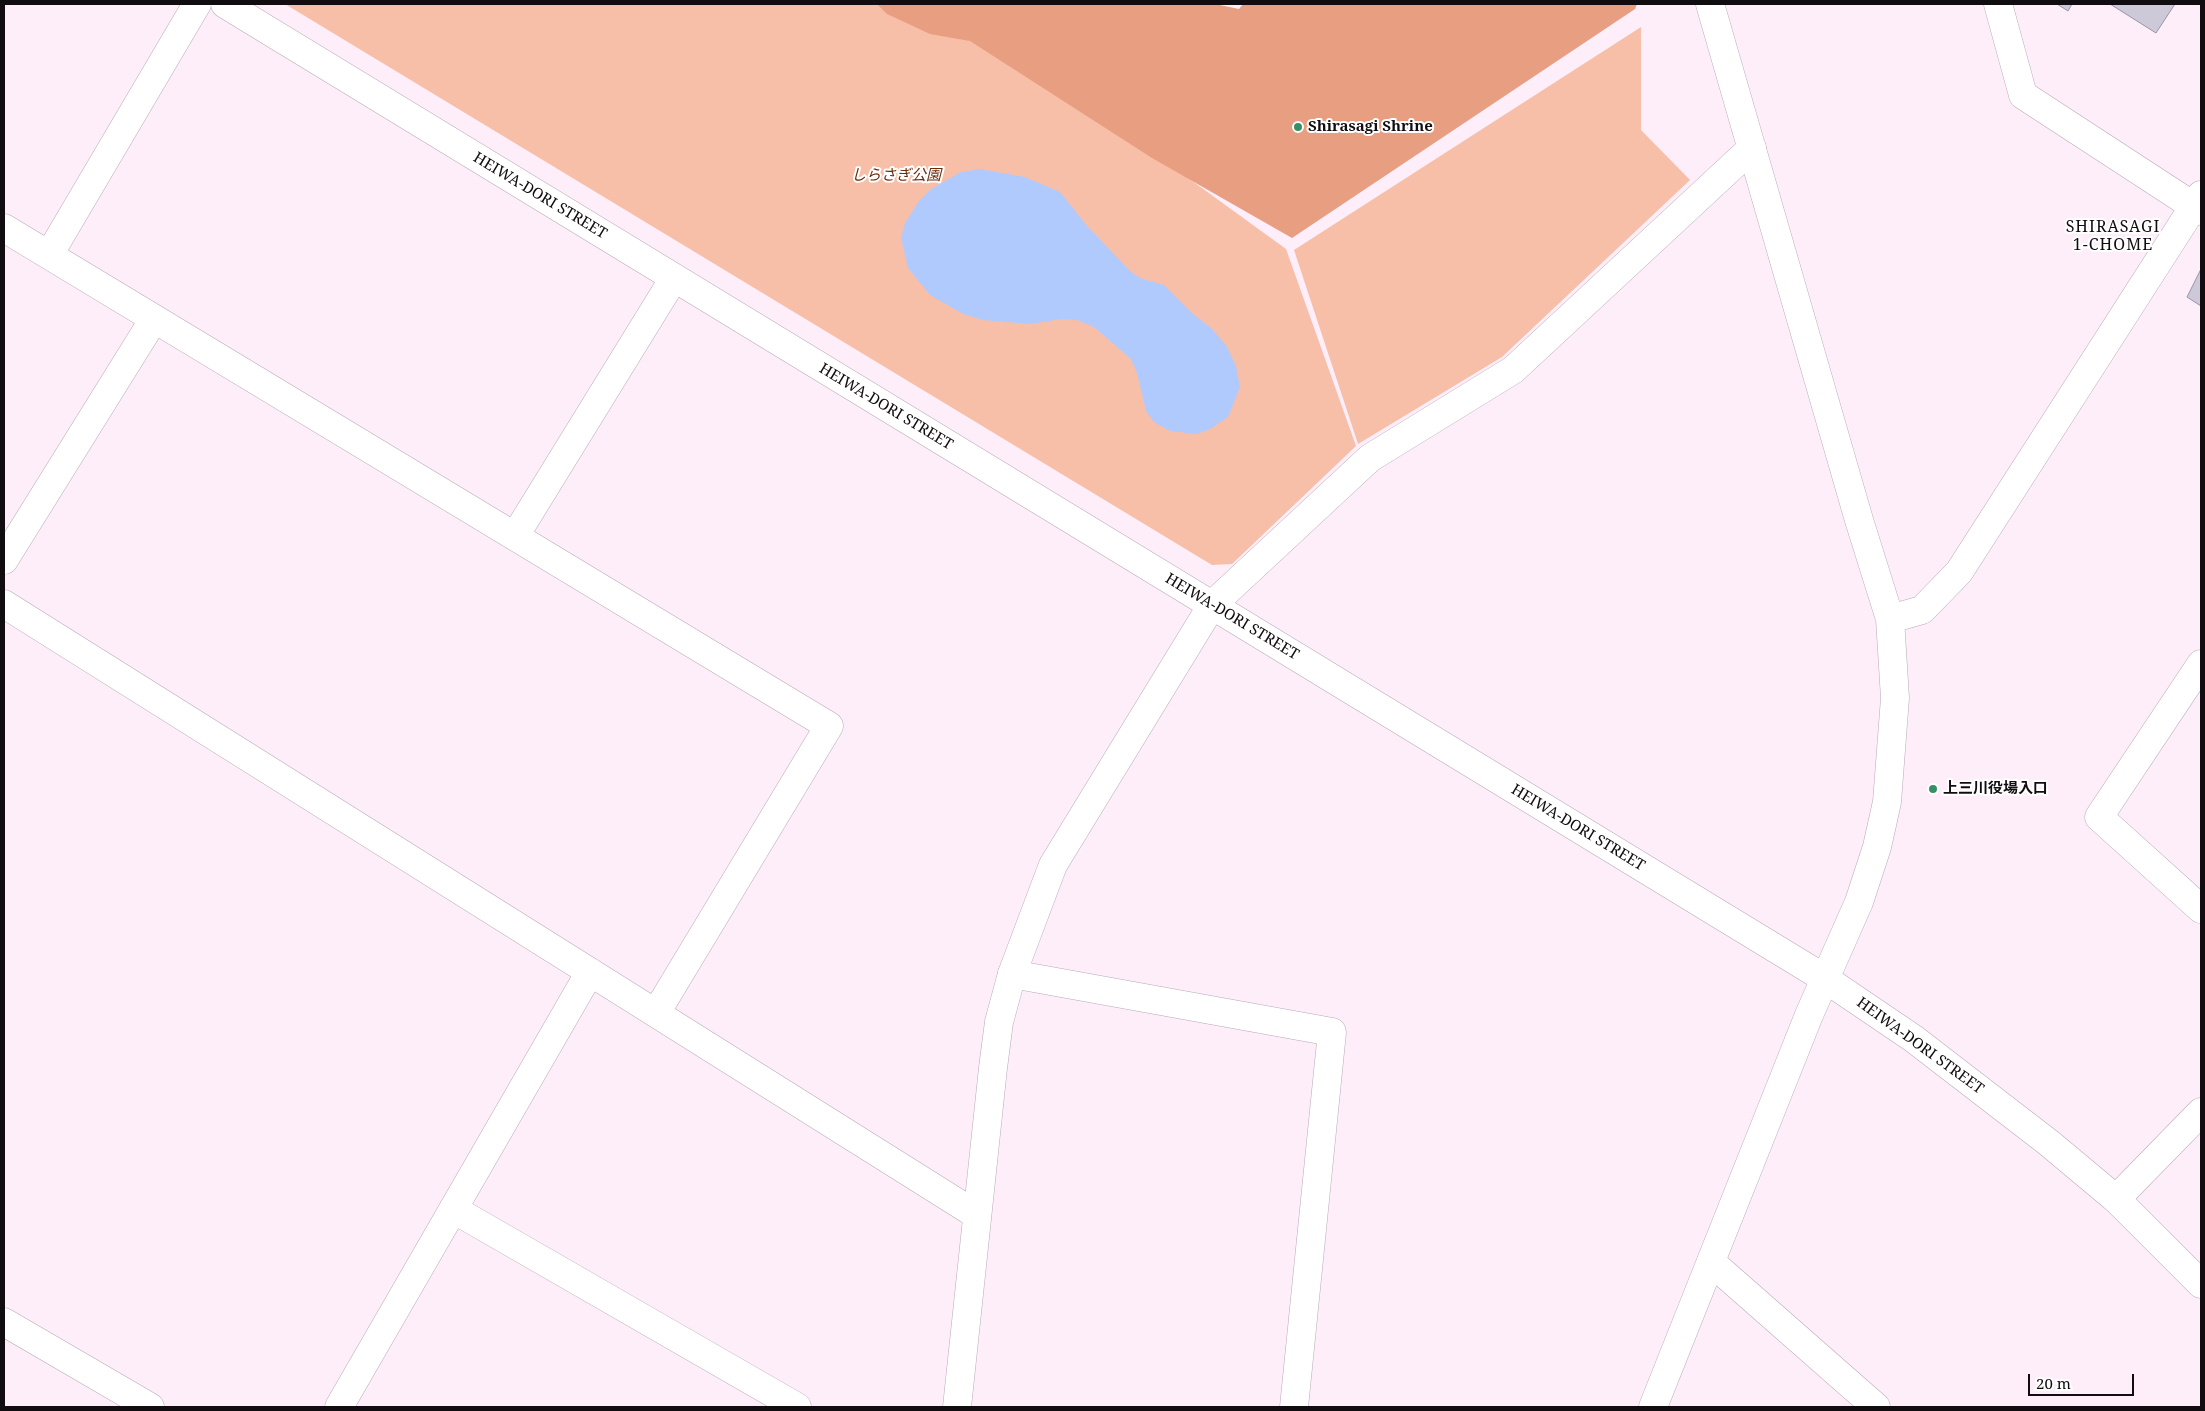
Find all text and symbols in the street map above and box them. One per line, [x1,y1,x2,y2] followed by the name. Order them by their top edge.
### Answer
[1308,118,1433,136] place label: Shirasagi Shrine
[1292,121,1304,133] marker: Shirasagi Shrine
[470,149,610,243] street label: HEIWA-DORI STREET
[851,167,941,185] park label: しらさぎ公園
[2065,217,2161,255] district label: SHIRASAGI 1-CHOME
[816,360,956,454] street label: HEIWA-DORI STREET
[1162,570,1302,664] street label: HEIWA-DORI STREET
[1943,780,2048,798] place label: 上三川役場入口
[1508,781,1648,875] street label: HEIWA-DORI STREET
[1927,783,1939,795] marker: 上三川役場入口
[1853,994,1987,1098] street label: HEIWA-DORI STREET
[2030,1364,2136,1396] scale bar
[2036,1373,2071,1393] text: 20 m

